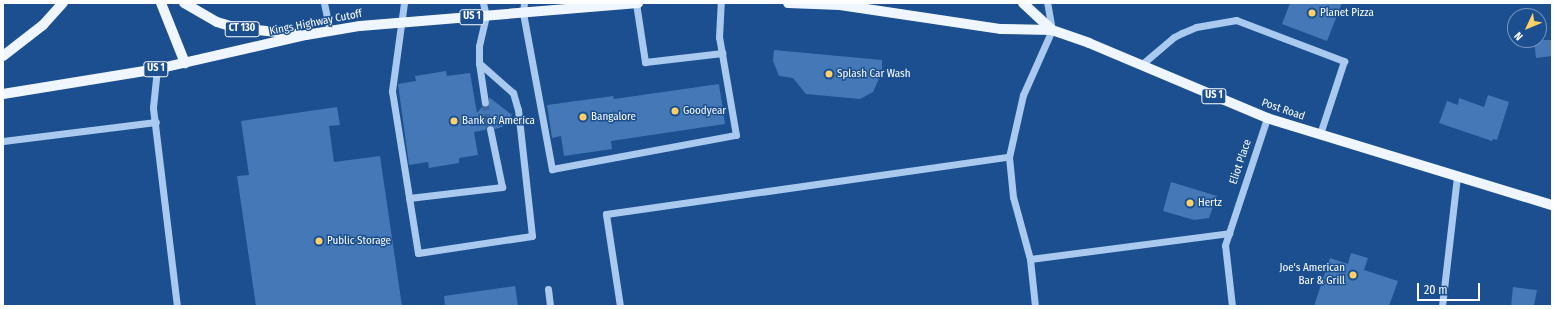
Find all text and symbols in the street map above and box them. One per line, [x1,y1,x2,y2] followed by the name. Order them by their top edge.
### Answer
[1320,6,1374,20] place label: Planet Pizza
[269,8,363,38] street label: Kings Highway Cutoff
[1307,8,1317,18] marker: Planet Pizza
[1507,8,1547,48] north arrow
[459,9,485,25] road number: US 1
[224,21,260,37] road number: CT 130
[1512,29,1526,43] text: N
[143,61,169,77] road number: US 1
[837,67,911,81] place label: Splash Car Wash
[824,69,834,79] marker: Splash Car Wash
[1201,88,1227,104] road number: US 1
[1260,96,1306,124] street label: Post Road
[683,104,726,118] place label: Goodyear
[670,106,680,116] marker: Goodyear
[591,110,636,124] place label: Bangalore
[578,112,588,122] marker: Bangalore
[462,114,535,128] place label: Bank of America
[449,116,459,126] marker: Bank of America
[1227,138,1255,186] street label: Eliot Place
[1198,196,1222,210] place label: Hertz
[1185,198,1195,208] marker: Hertz
[327,234,391,248] place label: Public Storage
[314,236,324,246] marker: Public Storage
[1279,262,1345,288] place label: Joe's American Bar & Grill
[1348,270,1358,280] marker: Joe's American Bar & Grill
[1419,275,1482,301] scale bar
[1424,283,1448,297] text: 20 m

